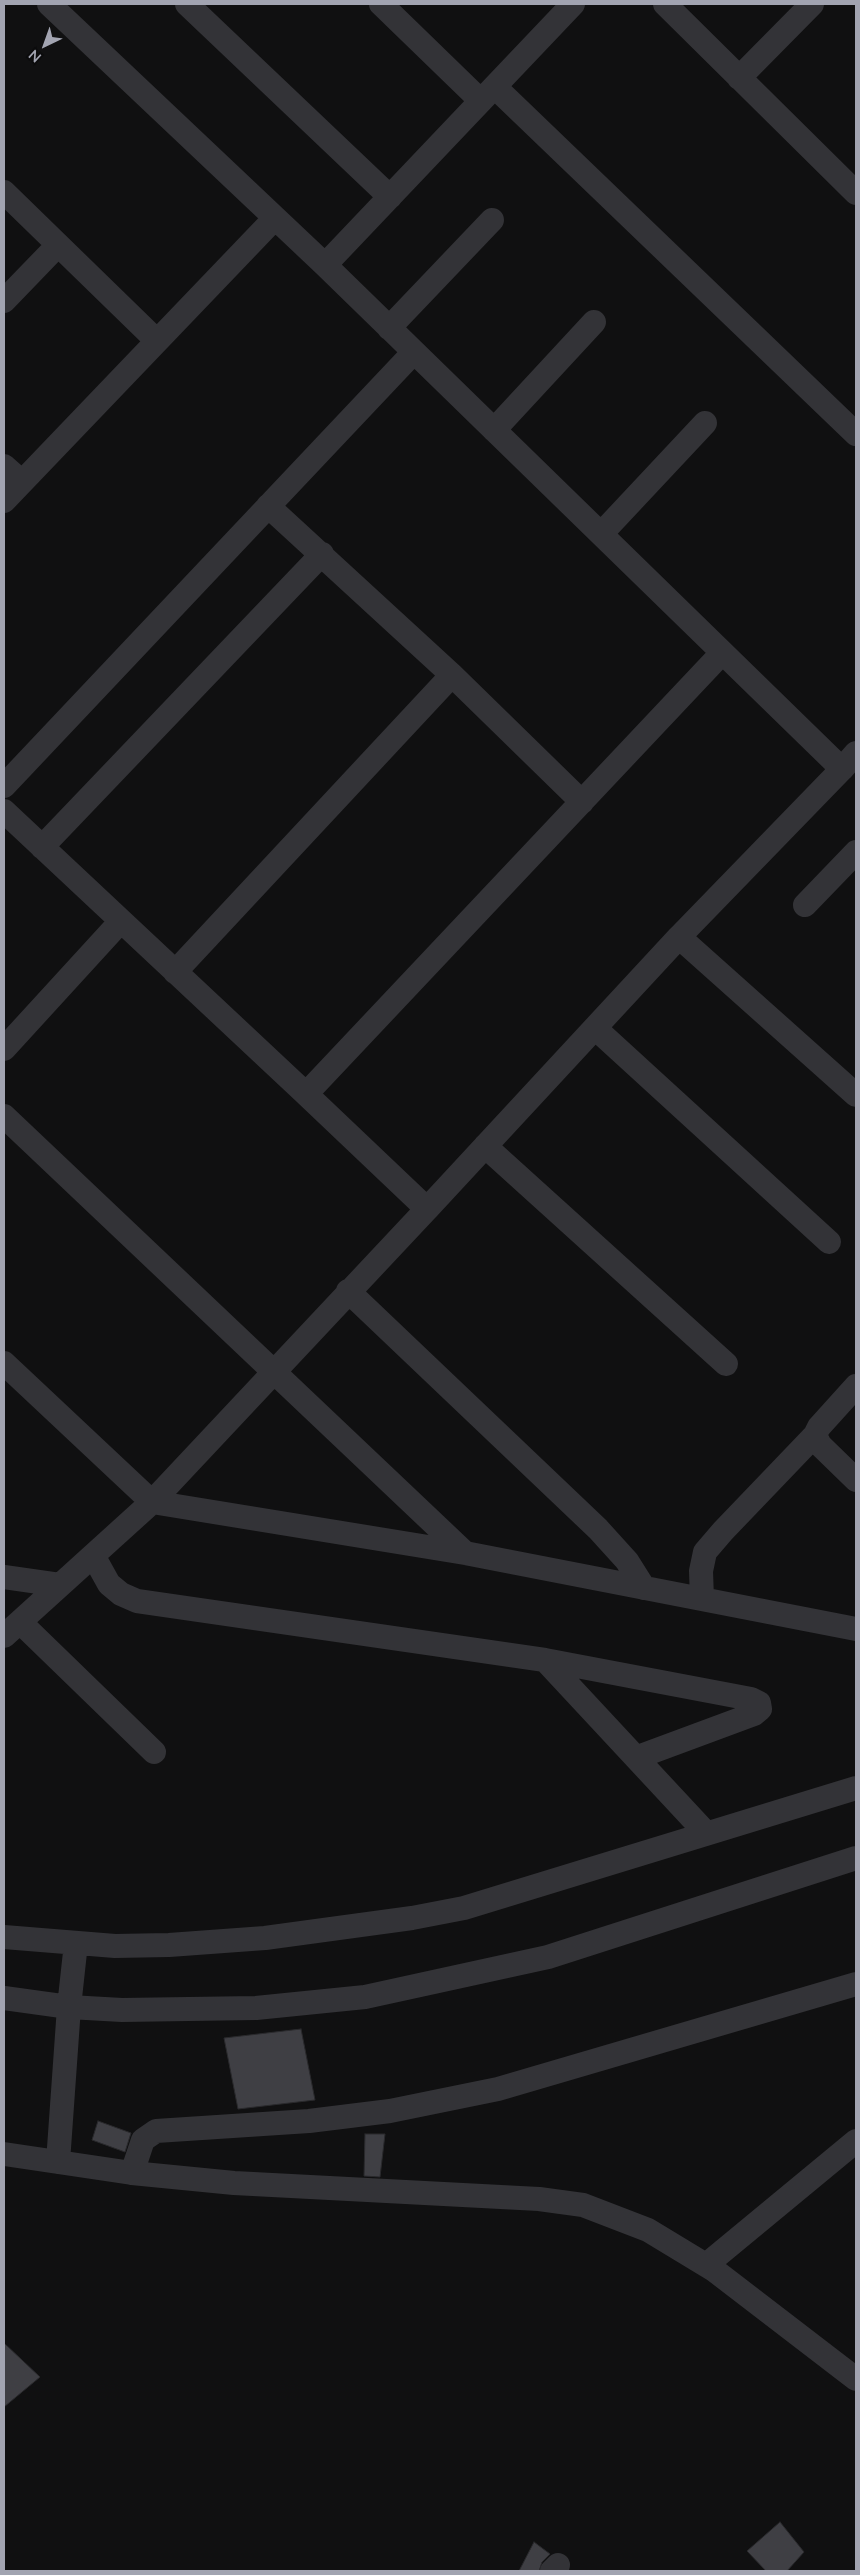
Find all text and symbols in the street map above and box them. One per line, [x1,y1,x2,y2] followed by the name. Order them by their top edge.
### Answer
[20,20,70,70] north arrow
[25,47,44,66] text: N

